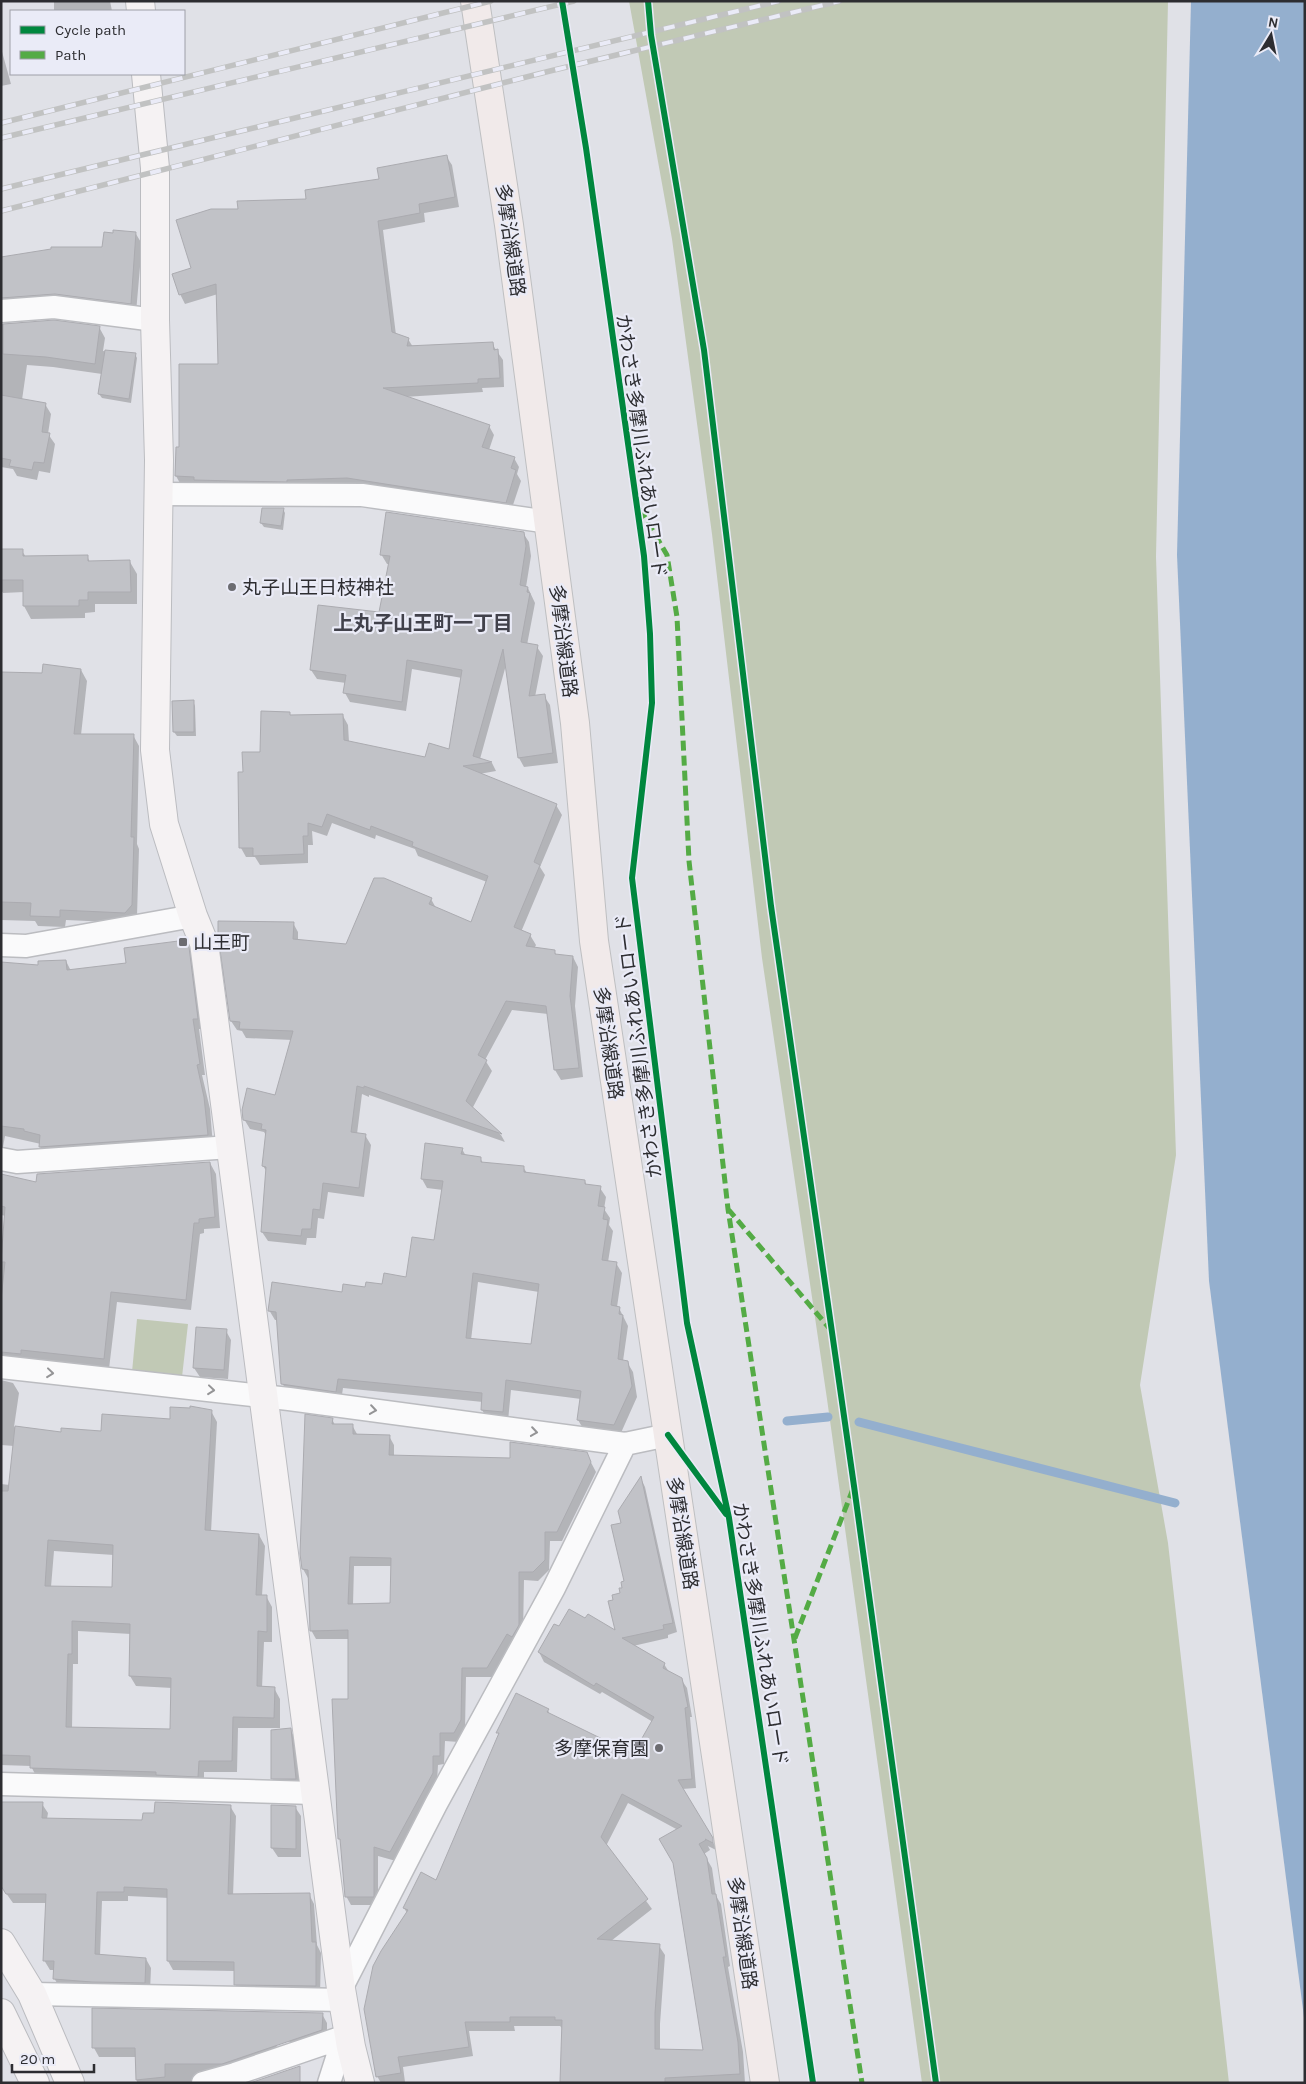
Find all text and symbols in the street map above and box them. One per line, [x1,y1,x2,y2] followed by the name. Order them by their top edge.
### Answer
[10,10,185,75] legend
[1246,10,1296,60] north arrow
[1267,13,1280,32] text: N
[55,21,126,39] text: Cycle path
[55,46,86,64] text: Path
[491,182,529,298] street label: 多摩沿線道路
[612,313,670,579] street label: かわさき多摩川ふれあいロード
[242,577,394,599] place label: 丸子山王日枝神社
[226,581,238,593] marker: 丸子山王日枝神社
[545,583,581,699] street label: 多摩沿線道路
[333,612,513,635] district label: 上丸子山王町一丁目
[612,913,666,1179] street label: かわさき多摩川ふれあいロード
[193,932,250,954] place label: 山王町
[177,936,189,948] marker: 山王町
[589,985,627,1101] street label: 多摩沿線道路
[46,1367,54,1378] one-way arrow
[208,1384,216,1395] one-way arrow
[369,1404,377,1415] one-way arrow
[530,1426,538,1437] one-way arrow
[662,1475,702,1591] street label: 多摩沿線道路
[728,1501,792,1767] street label: かわさき多摩川ふれあいロード
[554,1738,649,1760] place label: 多摩保育園
[653,1742,665,1754] marker: 多摩保育園
[723,1875,761,1991] street label: 多摩沿線道路
[12,2042,95,2074] scale bar
[20,2050,55,2068] text: 20 m

